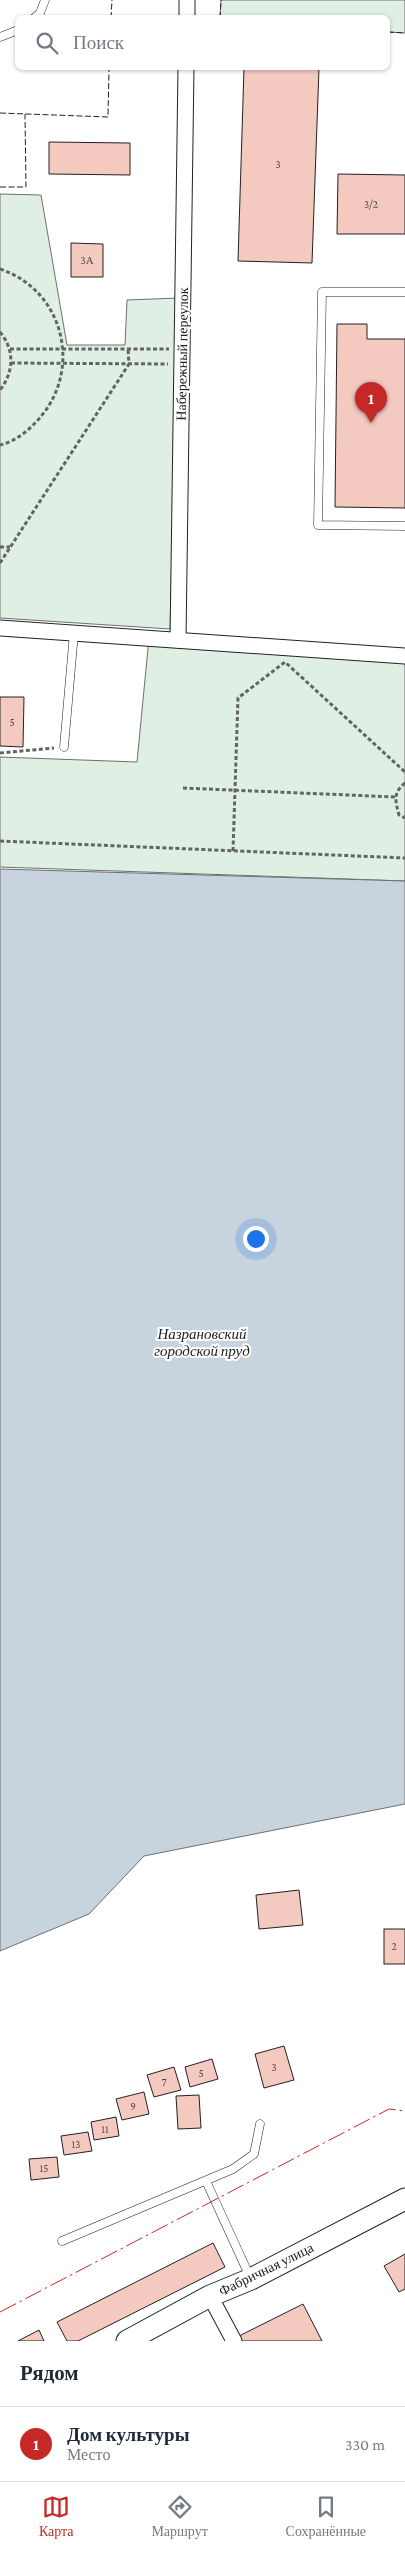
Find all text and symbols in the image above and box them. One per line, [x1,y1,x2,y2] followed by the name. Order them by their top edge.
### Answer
[15,15,390,70] search box
[33,29,61,57] icon: search
[73,32,124,53] text: Поиск
[275,158,281,170] house number: 3
[364,198,378,210] house number: 3/2
[80,254,94,266] house number: 3А
[173,287,191,421] street label: Набережный переулок
[355,382,387,423] pin: 1
[9,716,15,728] house number: 5
[243,1226,269,1252] your location
[154,1326,250,1359] water label: Назрановский городской пруд
[391,1940,397,1952] house number: 2
[271,2061,277,2073] house number: 3
[198,2067,204,2079] house number: 5
[161,2076,167,2088] house number: 7
[130,2100,136,2112] house number: 9
[101,2123,109,2135] house number: 11
[72,2138,80,2150] house number: 13
[40,2162,48,2174] house number: 15
[216,2239,317,2299] street label: Фабричная улица
[20,2361,79,2385] text: Рядом
[67,2424,189,2445] text: Дом культуры
[33,2436,39,2453] text: 1
[345,2436,385,2453] text: 330 m
[67,2446,110,2463] text: Место
[39,2493,74,2540] tab: Карта
[151,2493,208,2540] tab: Маршрут
[286,2493,366,2540] tab: Сохранённые

